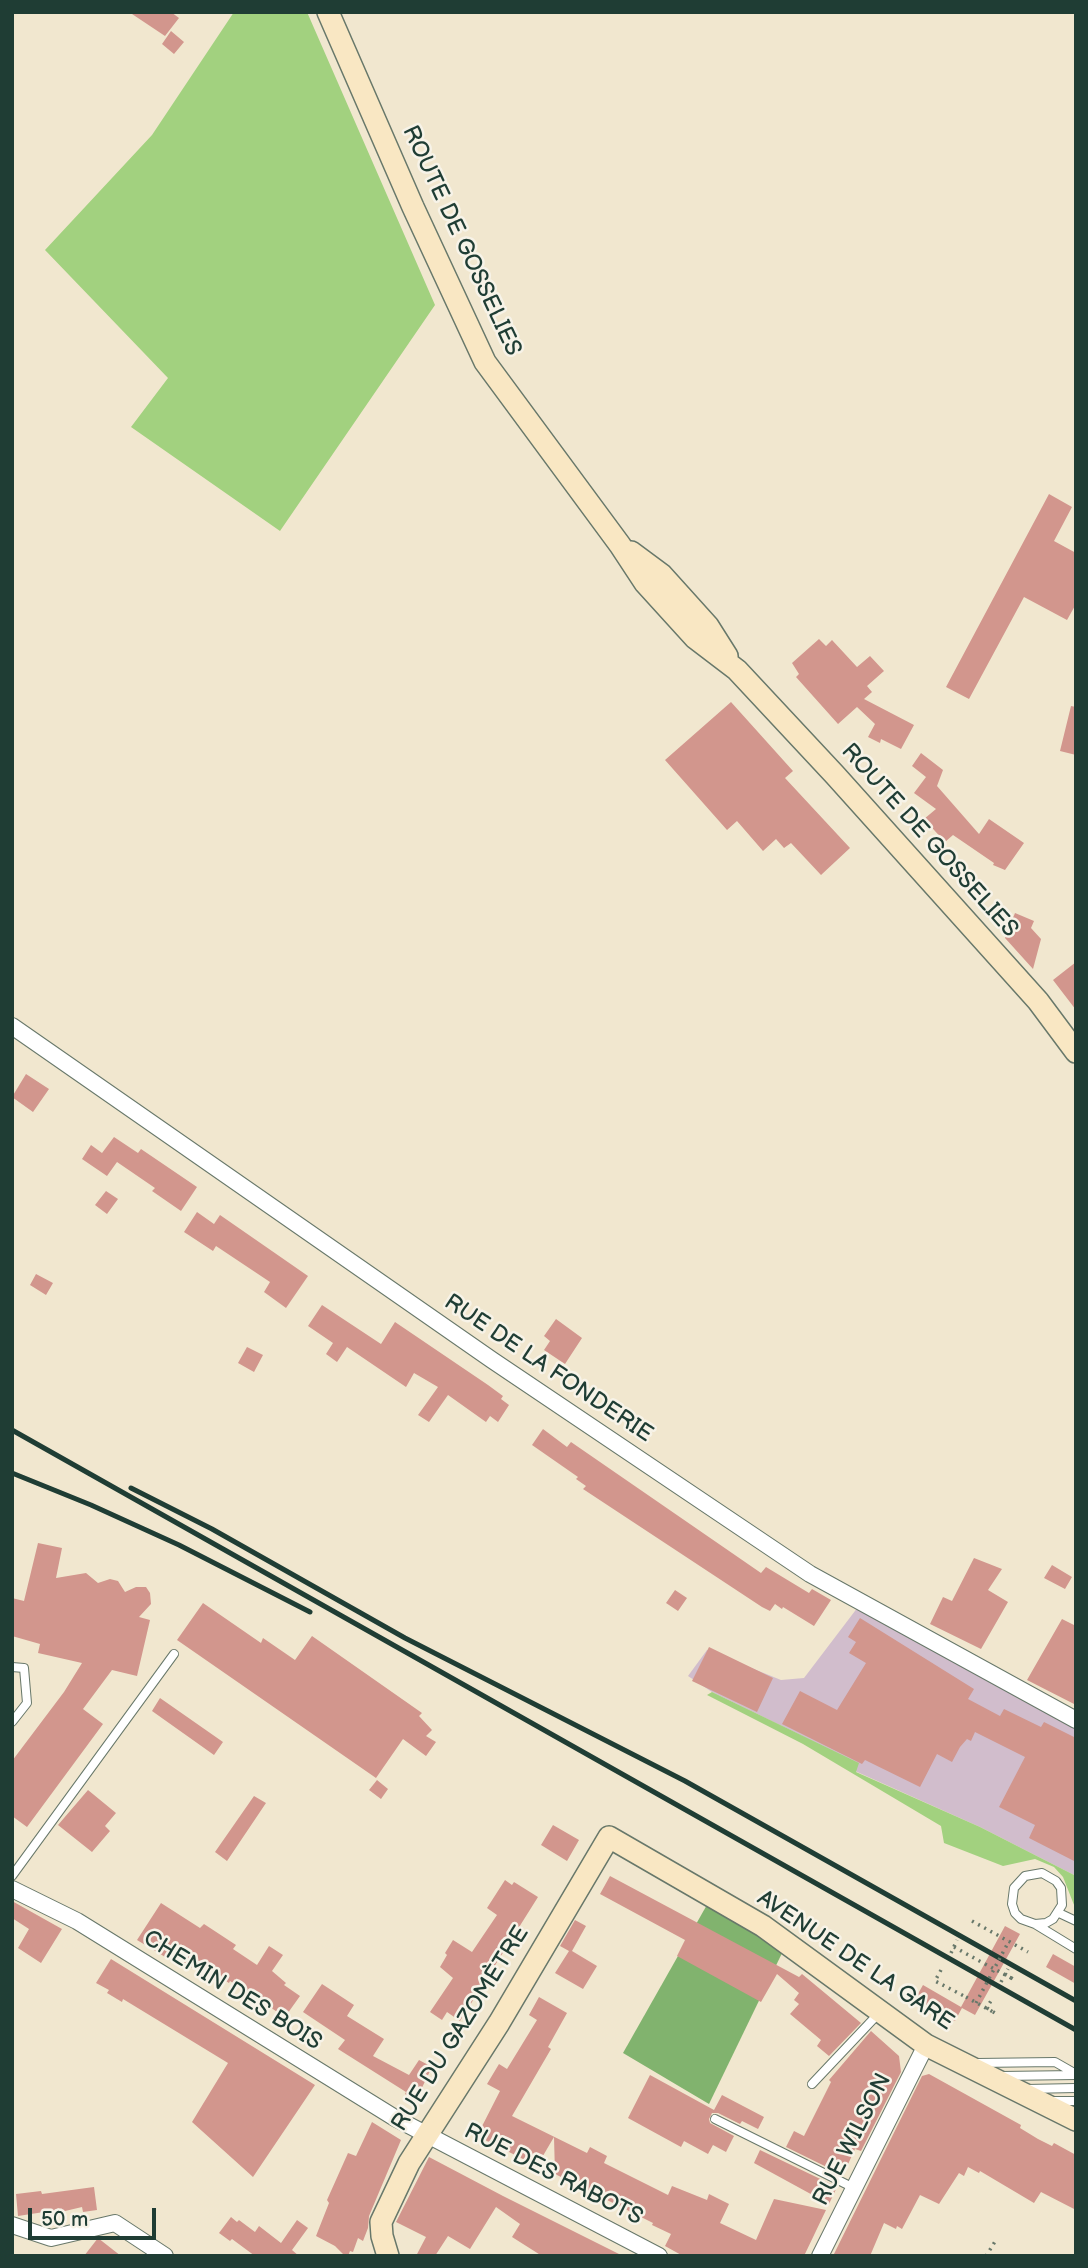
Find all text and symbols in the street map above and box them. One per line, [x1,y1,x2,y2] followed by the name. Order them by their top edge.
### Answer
[395,121,527,361] street label: ROUTE DE GOSSELIES
[835,738,1023,944] street label: ROUTE DE GOSSELIES
[439,1289,657,1449] street label: RUE DE LA FONDERIE
[752,1885,958,2037] street label: AVENUE DE LA GARE
[386,1921,536,2137] street label: RUE DU GAZOMÈTRE
[138,1925,326,2057] street label: CHEMIN DES BOIS
[808,2069,898,2211] street label: RUE WILSON
[459,2118,647,2232] street label: RUE DES RABOTS
[32,2194,159,2238] scale bar
[41,2207,88,2232] text: 50 m

